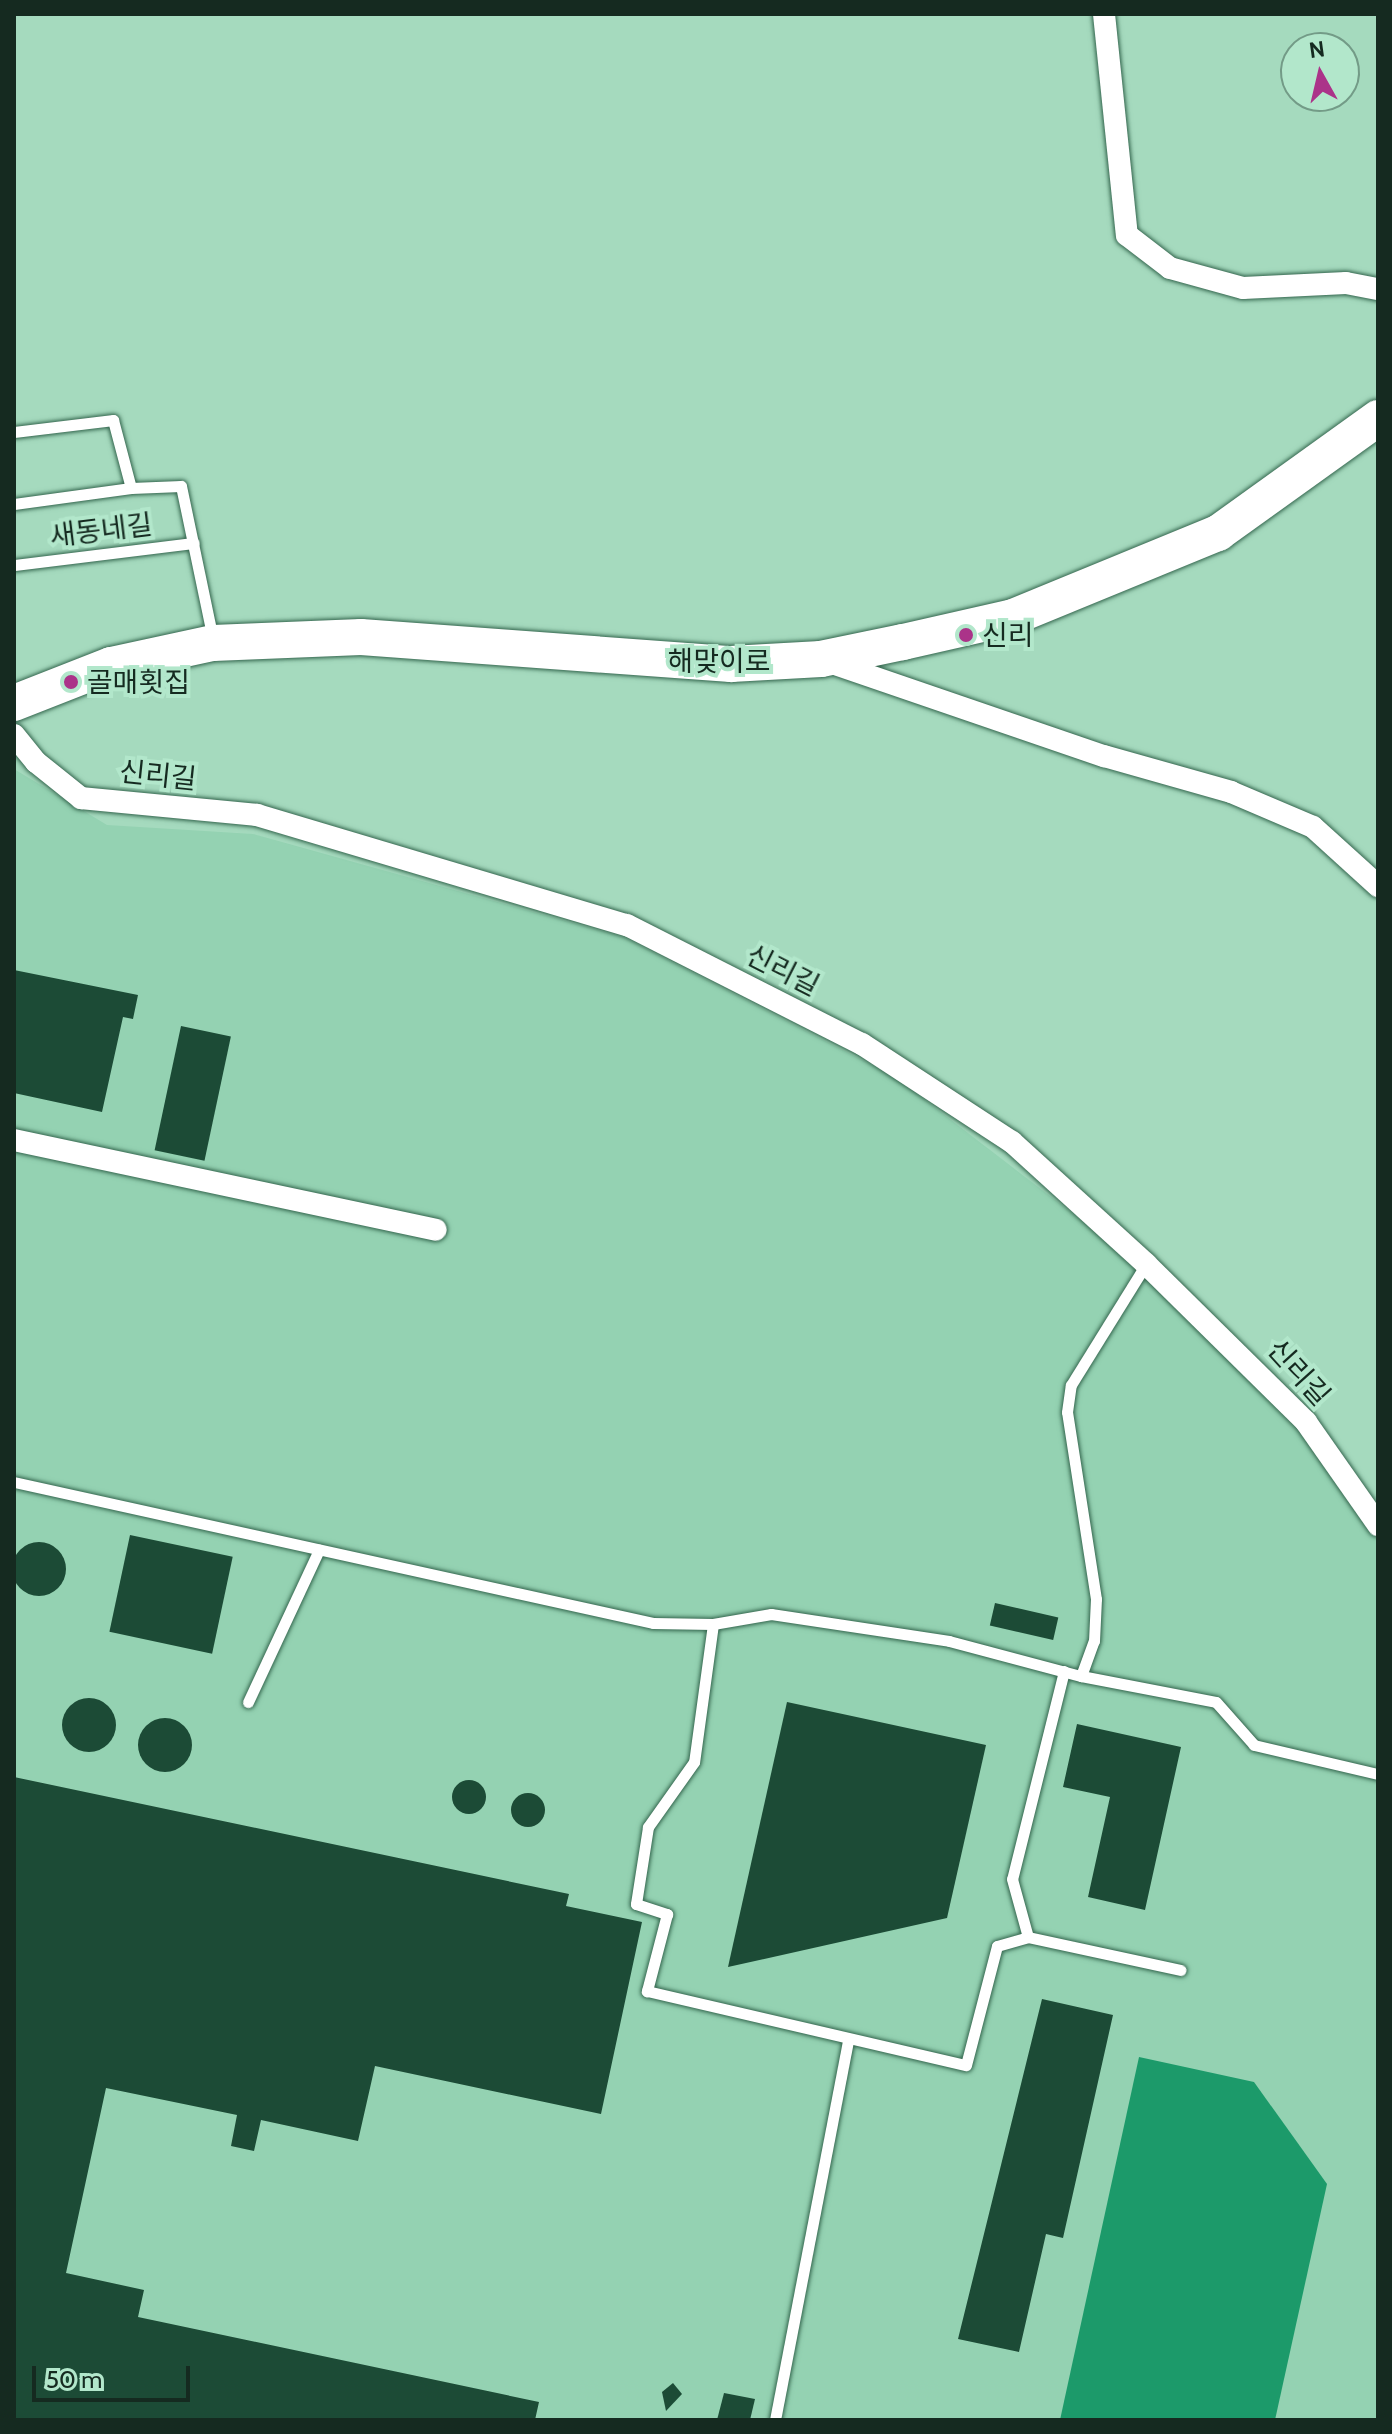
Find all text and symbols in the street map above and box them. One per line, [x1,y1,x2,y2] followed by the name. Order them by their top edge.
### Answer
[1280,32,1360,112] north arrow
[1307,35,1326,64] text: N
[48,507,154,553] street label: 새동네길
[982,618,1034,652] place label: 신리
[957,626,975,644] marker: 신리
[667,644,771,678] street label: 해맞이로
[87,665,190,699] place label: 골매횟집
[62,673,80,691] marker: 골매횟집
[118,754,198,796] street label: 신리길
[741,937,825,1003] street label: 신리길
[1261,1332,1337,1412] street label: 신리길
[36,2350,194,2400] scale bar
[46,2365,102,2394] text: 50 m

